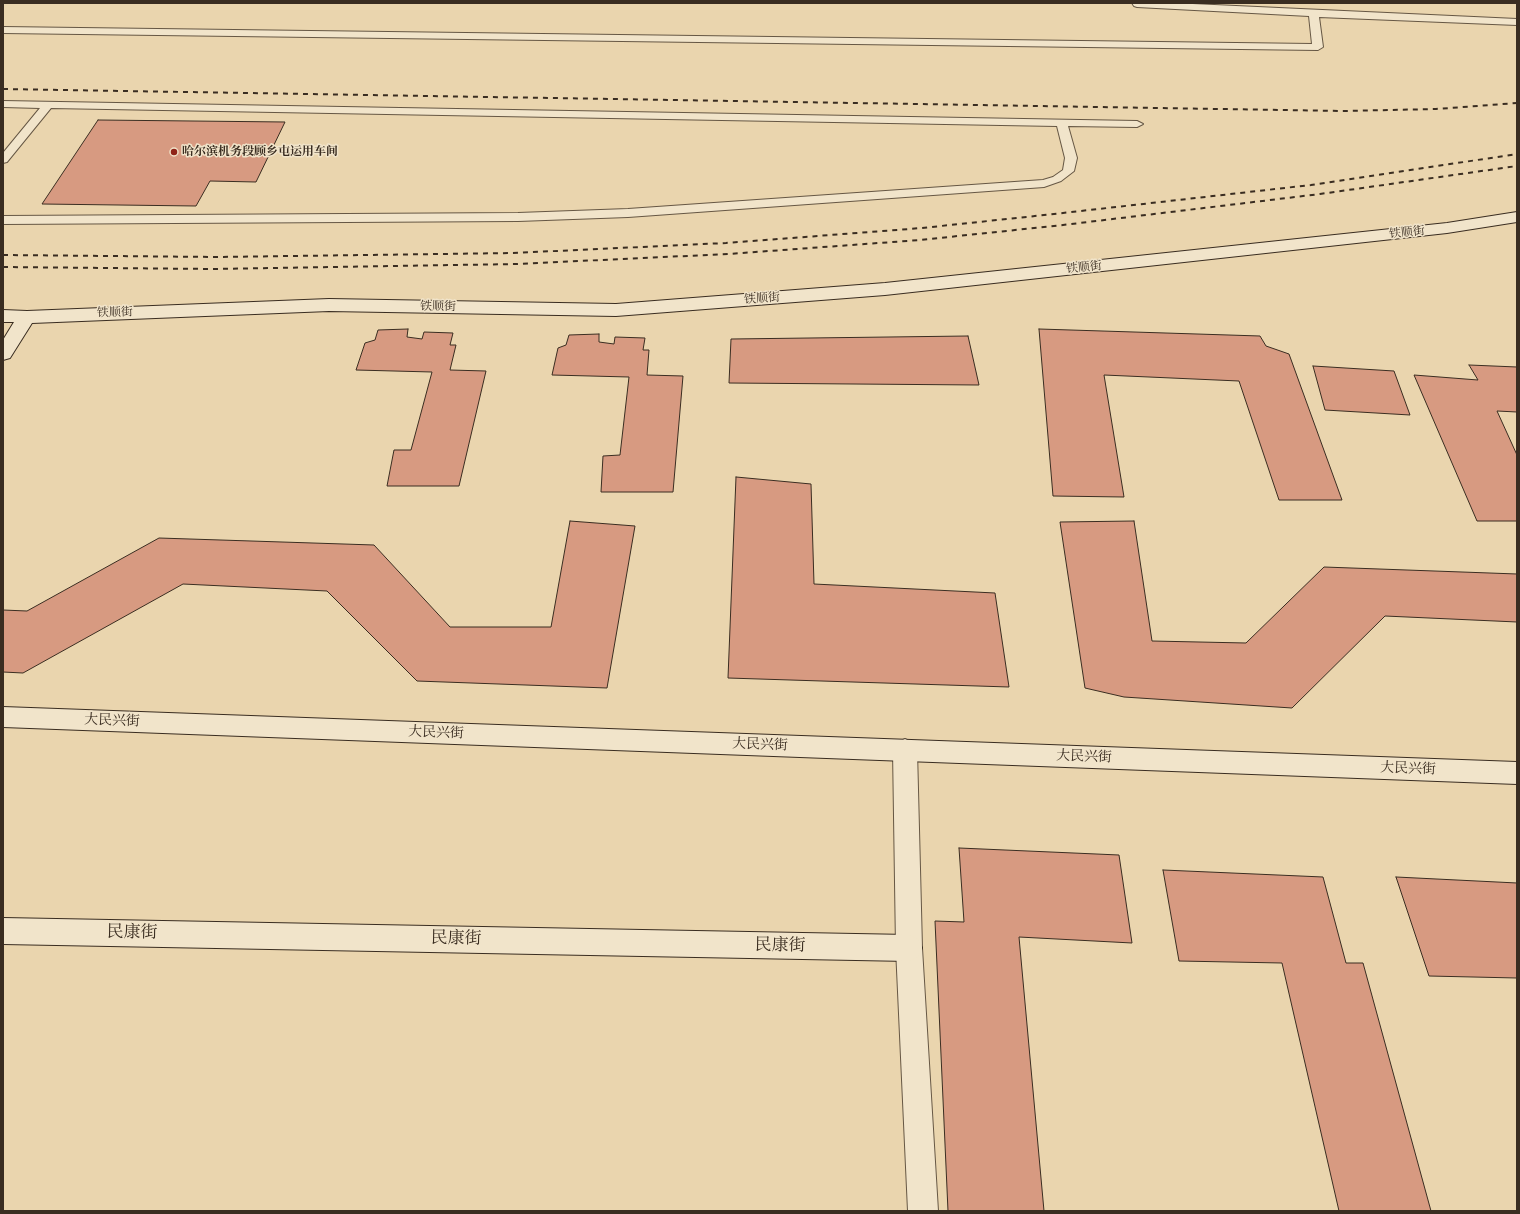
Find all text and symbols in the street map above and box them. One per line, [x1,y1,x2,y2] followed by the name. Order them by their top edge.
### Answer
[182,145,338,159] place label: 哈尔滨机务段顾乡屯运用车间
[169,147,179,157] marker: 哈尔滨机务段顾乡屯运用车间
[1388,224,1426,242] street label: 铁顺街
[1065,259,1103,277] street label: 铁顺街
[744,291,780,307] street label: 铁顺街
[420,299,456,315] street label: 铁顺街
[97,305,133,321] street label: 铁顺街
[84,712,140,730] street label: 大民兴街
[408,724,464,742] street label: 大民兴街
[732,736,788,754] street label: 大民兴街
[1056,748,1112,766] street label: 大民兴街
[1380,760,1436,778] street label: 大民兴街
[106,922,158,944] street label: 民康街
[430,928,482,950] street label: 民康街
[754,935,806,957] street label: 民康街

